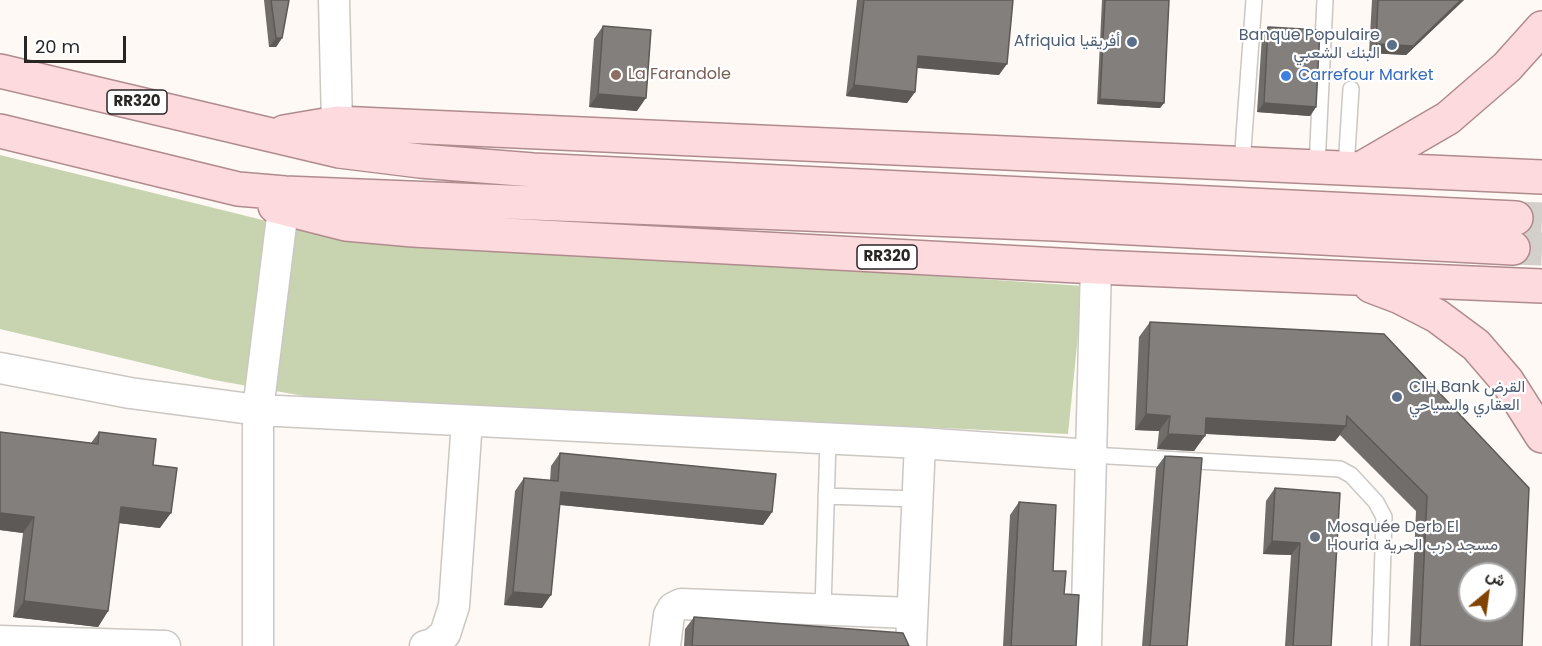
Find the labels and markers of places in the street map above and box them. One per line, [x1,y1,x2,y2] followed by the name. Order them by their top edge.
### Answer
[1239,26,1380,64] place label: Banque Populaire البنك الشعبي
[1014,32,1120,52] place label: Afriquia أفريقيا
[1125,35,1139,49] marker: Afriquia أفريقيا
[1385,38,1399,52] marker: Banque Populaire البنك الشعبي
[628,65,731,85] place label: La Farandole
[1298,66,1434,86] place label: Carrefour Market
[609,68,623,82] marker: La Farandole
[1279,69,1293,83] marker: Carrefour Market
[1409,378,1525,416] place label: CIH Bank القرض العقاري والسياحي
[1390,390,1404,404] marker: CIH Bank القرض العقاري والسياحي
[1327,518,1498,556] place label: Mosquée Derb El Houria مسجد درب الحرية
[1308,530,1322,544] marker: Mosquée Derb El Houria مسجد درب الحرية

